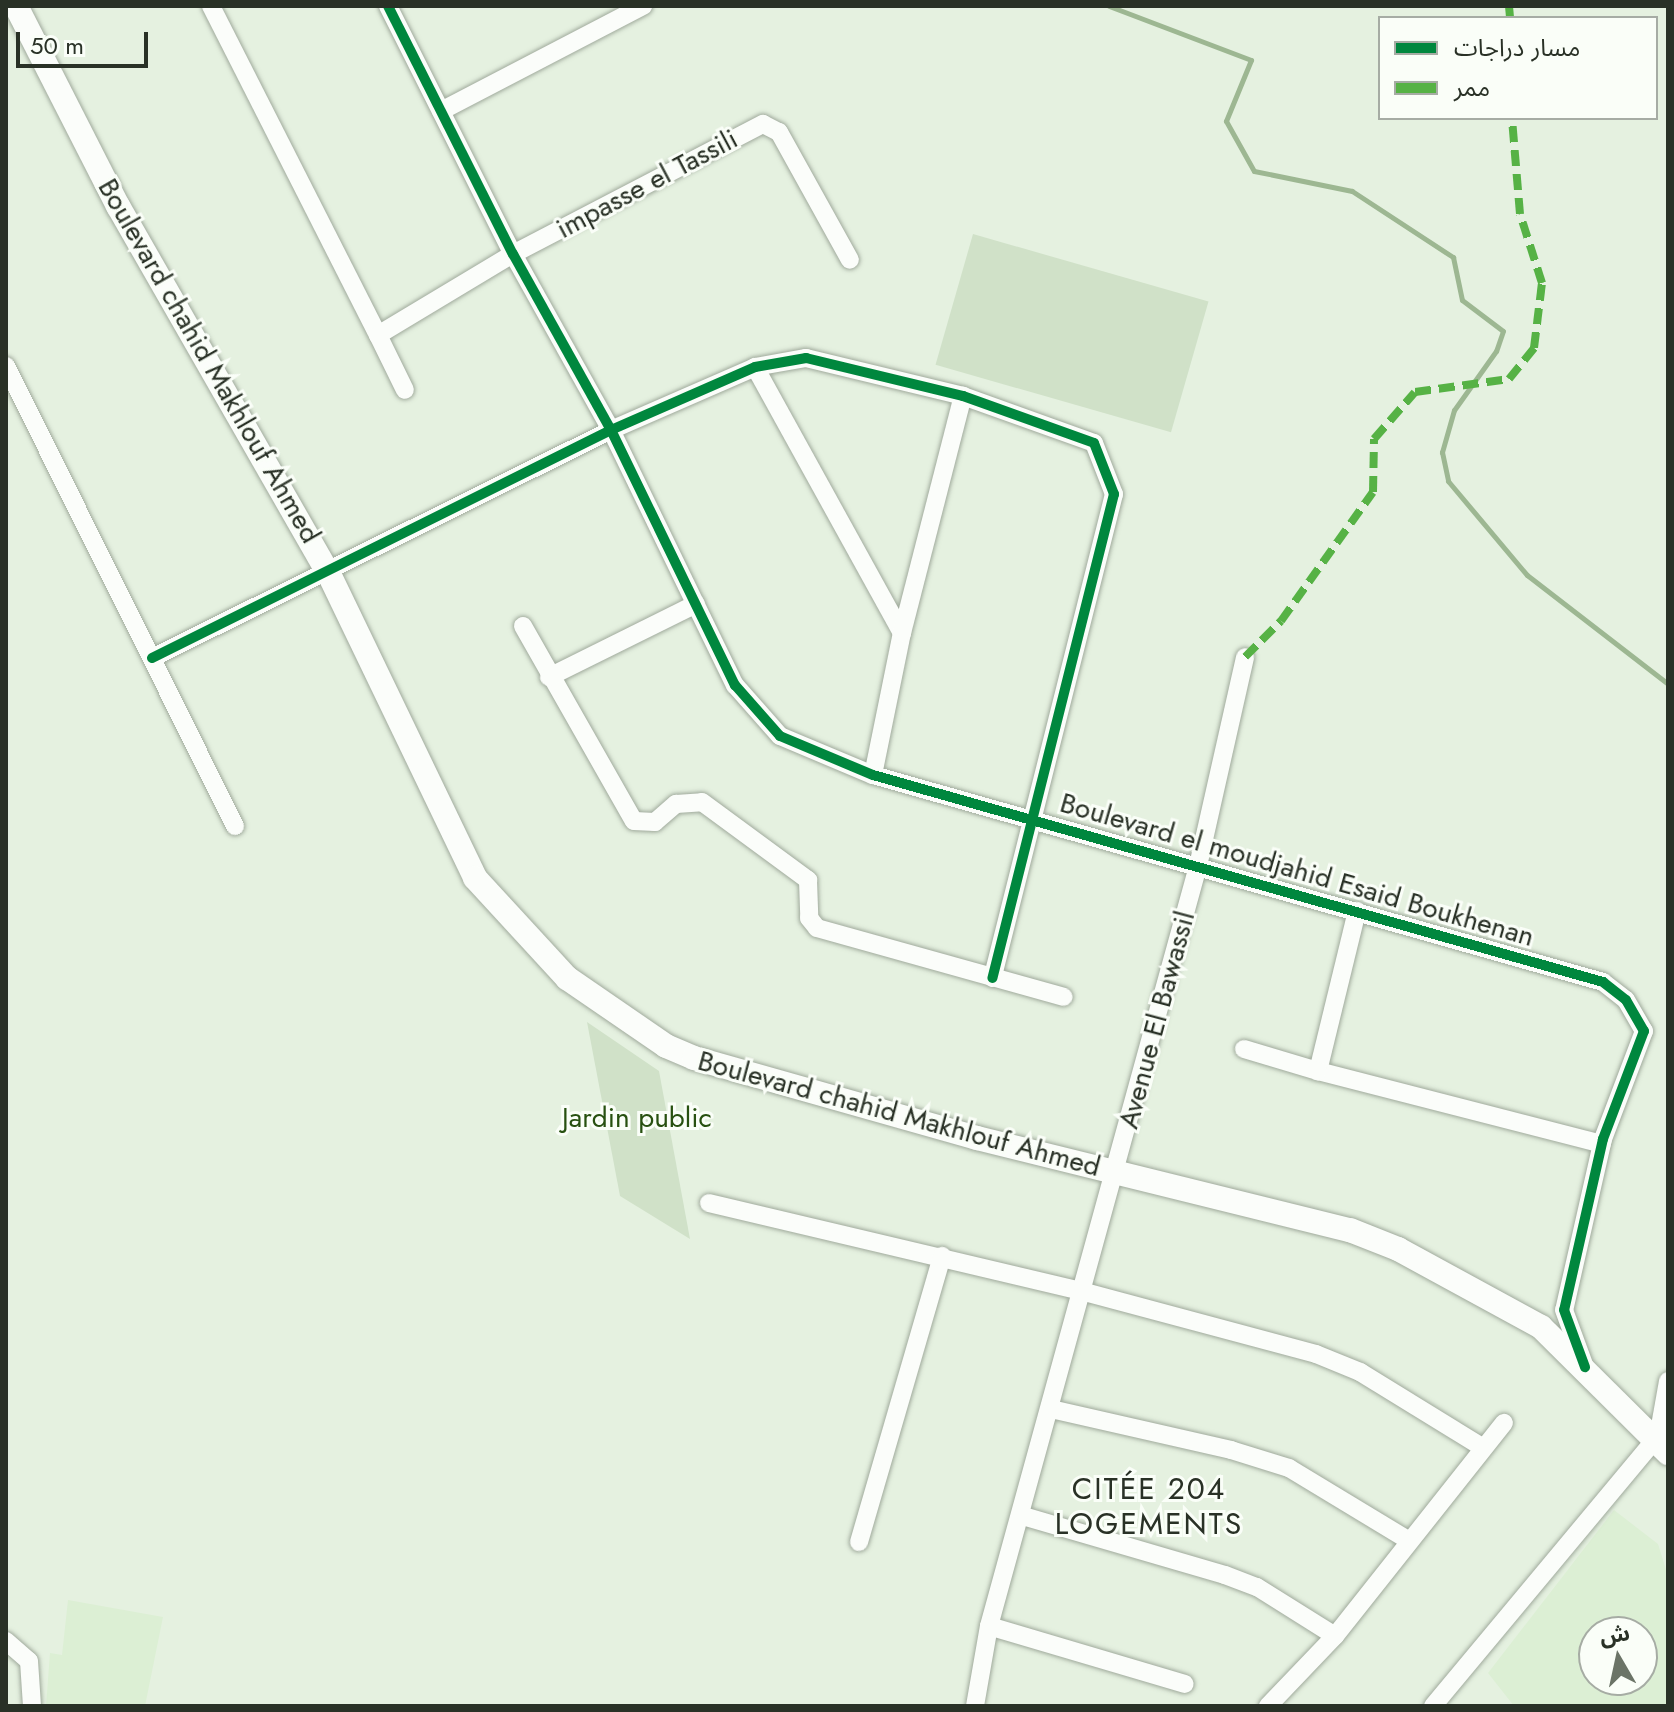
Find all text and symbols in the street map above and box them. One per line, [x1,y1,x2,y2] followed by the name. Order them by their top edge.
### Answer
[20,16,152,66] scale bar
[1378,16,1658,120] legend
[30,28,84,63] text: 50 m
[1454,30,1580,65] text: مسار دراجات
[1454,70,1490,105] text: ممر
[551,122,743,246] street label: impasse el Tassili
[91,173,327,549] street label: Boulevard chahid Makhlouf Ahmed
[1056,786,1538,954] street label: Boulevard el moudjahid Esaid Boukhenan
[1112,908,1202,1132] street label: Avenue El Bawassil
[694,1044,1104,1184] street label: Boulevard chahid Makhlouf Ahmed
[562,1101,712,1135] park label: Jardin public
[1055,1471,1243,1542] district label: CITÉE 204 LOGEMENTS
[1578,1616,1658,1696] north arrow
[1597,1616,1632,1652] text: ش

